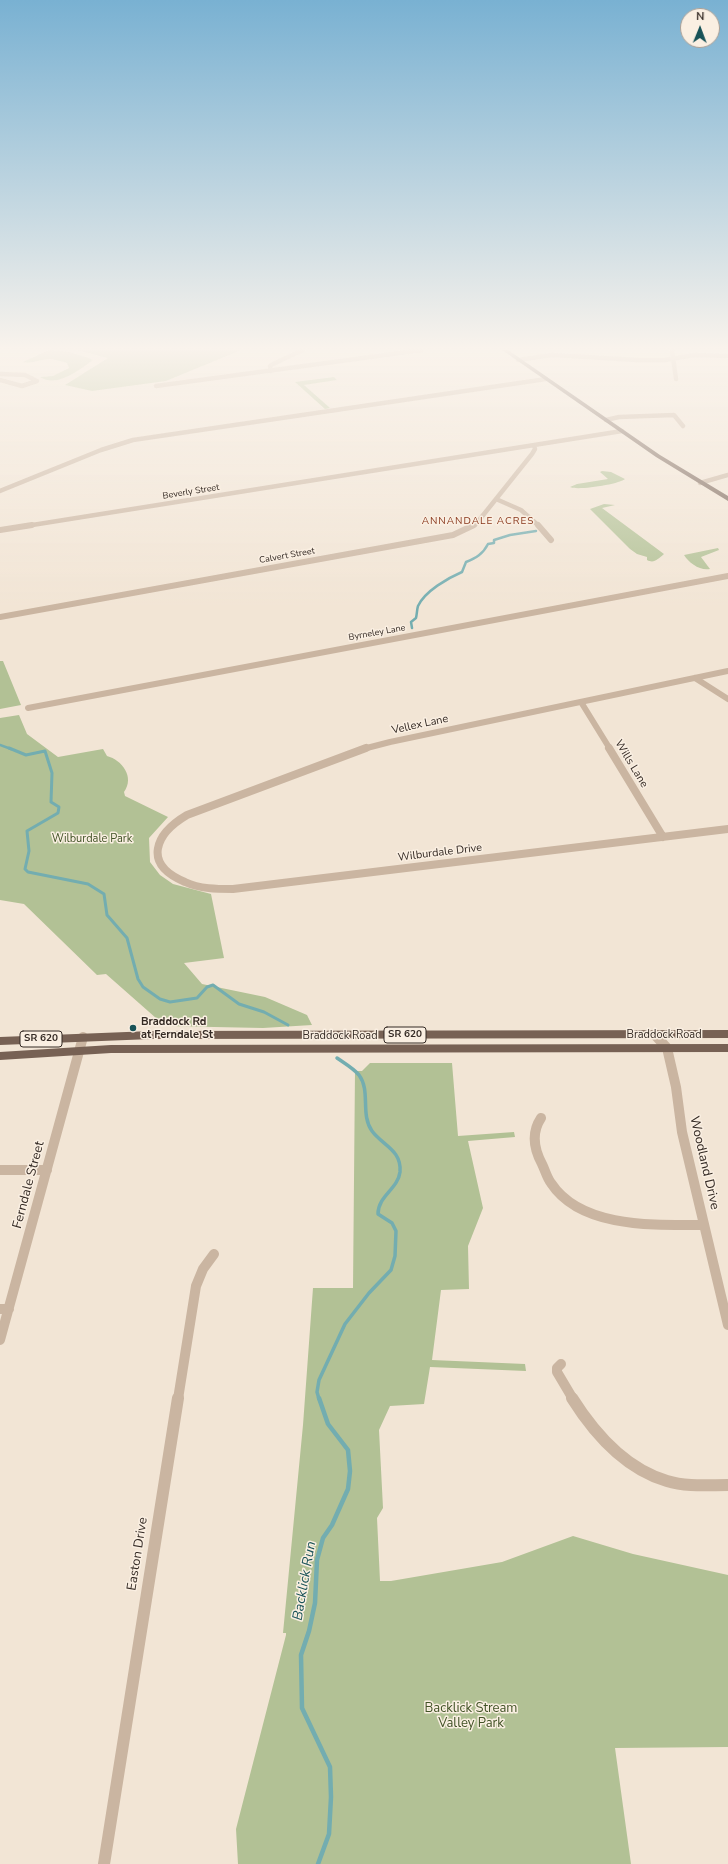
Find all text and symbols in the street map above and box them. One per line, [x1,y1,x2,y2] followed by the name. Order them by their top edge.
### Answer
[680,8,720,48] north arrow
[696,9,704,24] text: N
[162,482,220,502] street label: Beverly Street
[422,516,534,528] district label: ANNANDALE ACRES
[258,546,316,566] street label: Calvert Street
[348,623,406,643] street label: Byrneley Lane
[390,713,450,737] street label: Vellex Lane
[612,738,650,790] street label: Wills Lane
[52,832,132,846] park label: Wilburdale Park
[397,841,483,865] street label: Wilburdale Drive
[141,1015,213,1041] place label: Braddock Rd at Ferndale St
[128,1023,138,1033] marker: Braddock Rd at Ferndale St
[384,1027,426,1043] road number: SR 620
[626,1028,702,1042] street label: Braddock Road
[302,1029,378,1043] street label: Braddock Road
[20,1031,62,1047] road number: SR 620
[686,1115,722,1211] street label: Woodland Drive
[10,1140,48,1230] street label: Ferndale Street
[125,1516,151,1592] street label: Easton Drive
[290,1540,320,1622] water label: Backlick Run
[425,1701,517,1732] park label: Backlick Stream Valley Park

